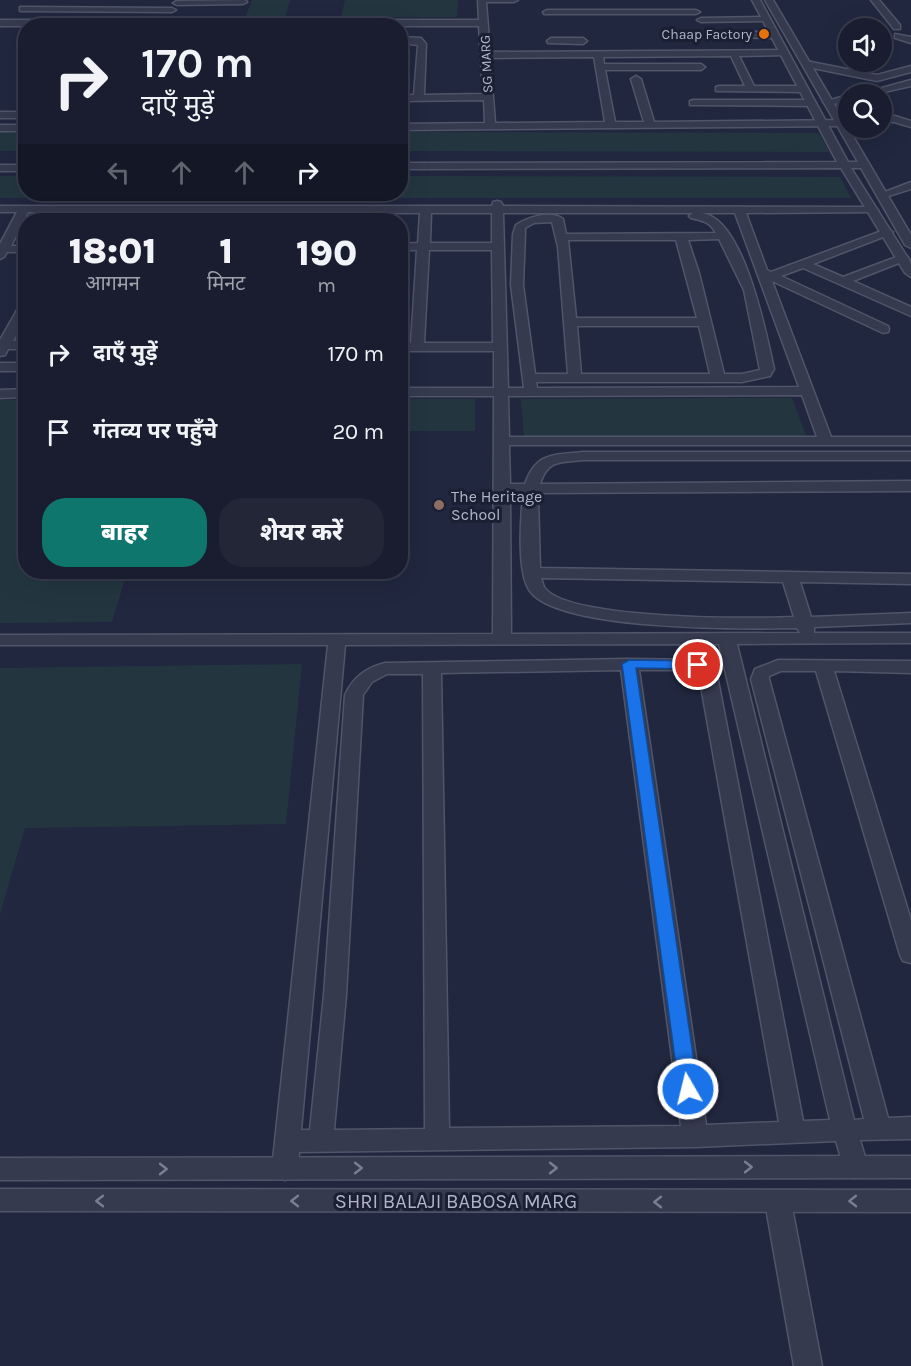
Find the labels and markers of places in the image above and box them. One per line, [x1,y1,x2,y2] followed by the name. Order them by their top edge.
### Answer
[662,26,752,43] place label: Chaap Factory
[757,27,771,41] marker: Chaap Factory
[451,487,542,524] place label: The Heritage School
[432,498,446,512] marker: The Heritage School
[672,639,723,690] pin

